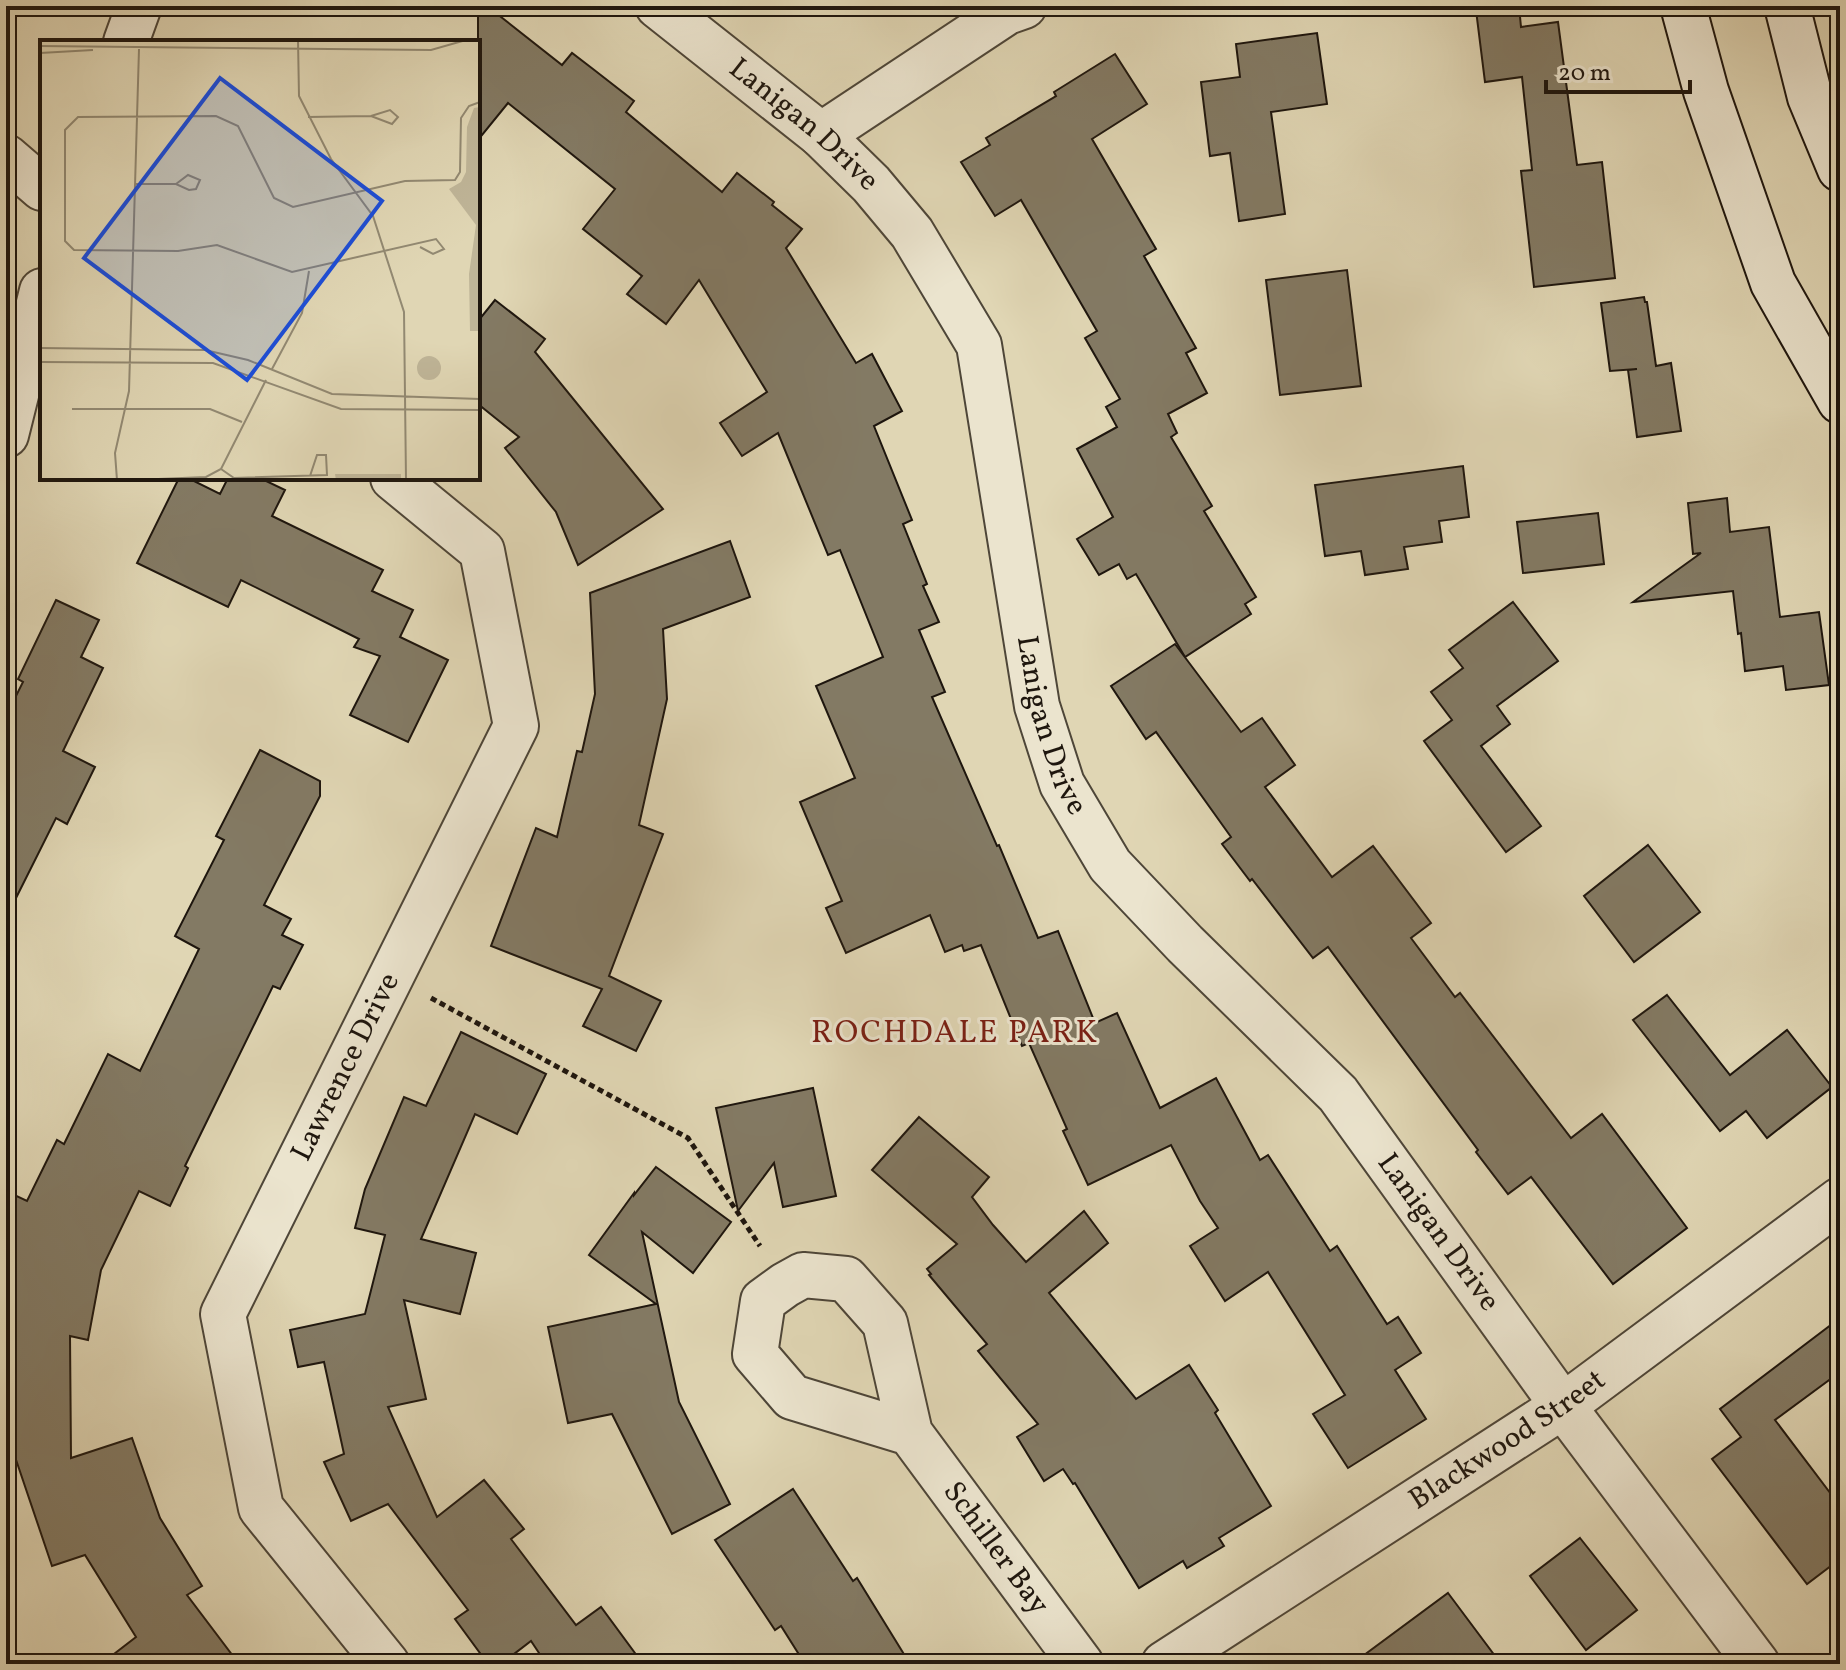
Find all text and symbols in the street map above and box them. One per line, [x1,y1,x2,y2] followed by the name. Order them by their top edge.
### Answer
[40,40,480,480] inset map
[1546,44,1690,94] scale bar
[719,48,888,201] street label: Lanigan Drive
[1558,57,1611,91] text: 20 m
[1005,633,1097,823] street label: Lanigan Drive
[281,966,411,1169] street label: Lawrence Drive
[811,1012,1099,1056] district label: ROCHDALE PARK
[1366,1145,1509,1320] street label: Lanigan Drive
[1401,1360,1615,1521] street label: Blackwood Street
[932,1473,1059,1624] street label: Schiller Bay

